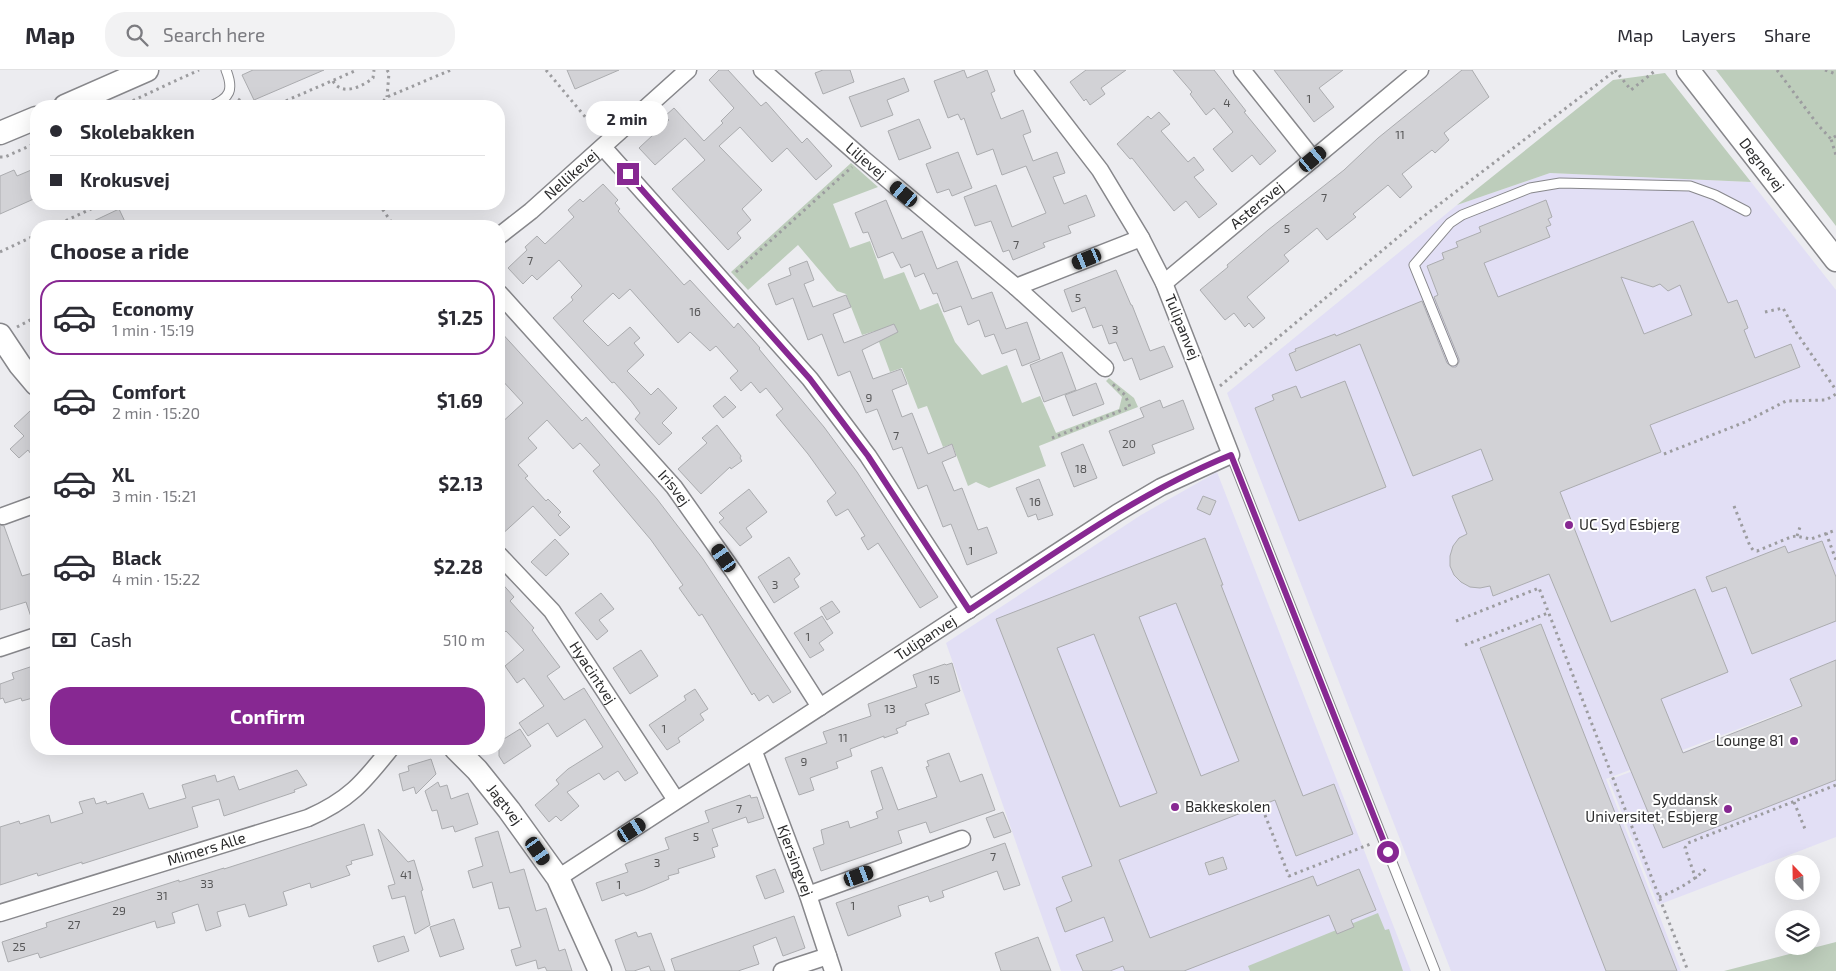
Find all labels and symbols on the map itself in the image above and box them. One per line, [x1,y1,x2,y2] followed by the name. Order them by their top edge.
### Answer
[1307,91,1311,105] house number: 1
[1223,95,1231,109] house number: 4
[587,102,669,136] callout: 2 min
[1395,127,1405,141] house number: 11
[1736,134,1789,195] street label: Degnevej
[843,138,890,183] street label: Liljevej
[1296,144,1329,174] car
[540,145,602,203] street label: Nellikevej
[617,163,639,185] route end
[1226,177,1287,232] street label: Astersvej
[887,179,920,209] car
[1321,190,1327,204] house number: 7
[1284,221,1290,235] house number: 5
[1013,237,1019,251] house number: 7
[1070,246,1103,272] car
[527,253,533,267] house number: 7
[1075,290,1081,304] house number: 5
[1161,291,1204,363] street label: Tulipanvej
[689,304,701,318] house number: 16
[1112,322,1118,336] house number: 3
[866,390,873,404] house number: 9
[893,428,899,442] house number: 7
[1122,436,1136,450] house number: 20
[1075,461,1087,475] house number: 18
[655,466,694,510] street label: Irisvej
[1029,494,1041,508] house number: 16
[1579,515,1680,534] place label: UC Syd Esbjerg
[1563,519,1575,531] marker: UC Syd Esbjerg
[709,541,738,575] car
[969,543,973,557] house number: 1
[772,577,778,591] house number: 3
[891,611,960,664] street label: Tulipanvej
[806,629,810,643] house number: 1
[566,637,620,708] street label: Hyacintvej
[928,672,940,686] house number: 15
[884,701,896,715] house number: 13
[662,721,666,735] house number: 1
[838,730,848,744] house number: 11
[1716,731,1784,749] place label: Lounge 81
[1788,735,1800,747] marker: Lounge 81
[801,754,808,768] house number: 9
[484,780,527,829] street label: Jagtvej
[1585,790,1719,826] place label: Syddansk Universitet, Esbjerg
[1185,797,1270,815] place label: Bakkeskolen
[736,801,742,815] house number: 7
[1169,801,1181,813] marker: Bakkeskolen
[1722,803,1734,815] marker: Syddansk Universitet, Esbjerg
[615,816,648,844] car
[774,822,818,899] street label: Kjersingvej
[165,828,248,869] street label: Mimers Alle
[693,829,699,843] house number: 5
[523,834,552,868] car
[1377,841,1399,863] route start
[990,849,996,863] house number: 7
[654,855,660,869] house number: 3
[1775,855,1820,900] north arrow
[842,864,875,888] car
[400,867,412,881] house number: 41
[200,876,214,890] house number: 33
[617,877,621,891] house number: 1
[156,888,168,902] house number: 31
[851,898,855,912] house number: 1
[112,903,126,917] house number: 29
[68,917,80,931] house number: 27
[12,939,26,953] house number: 25

